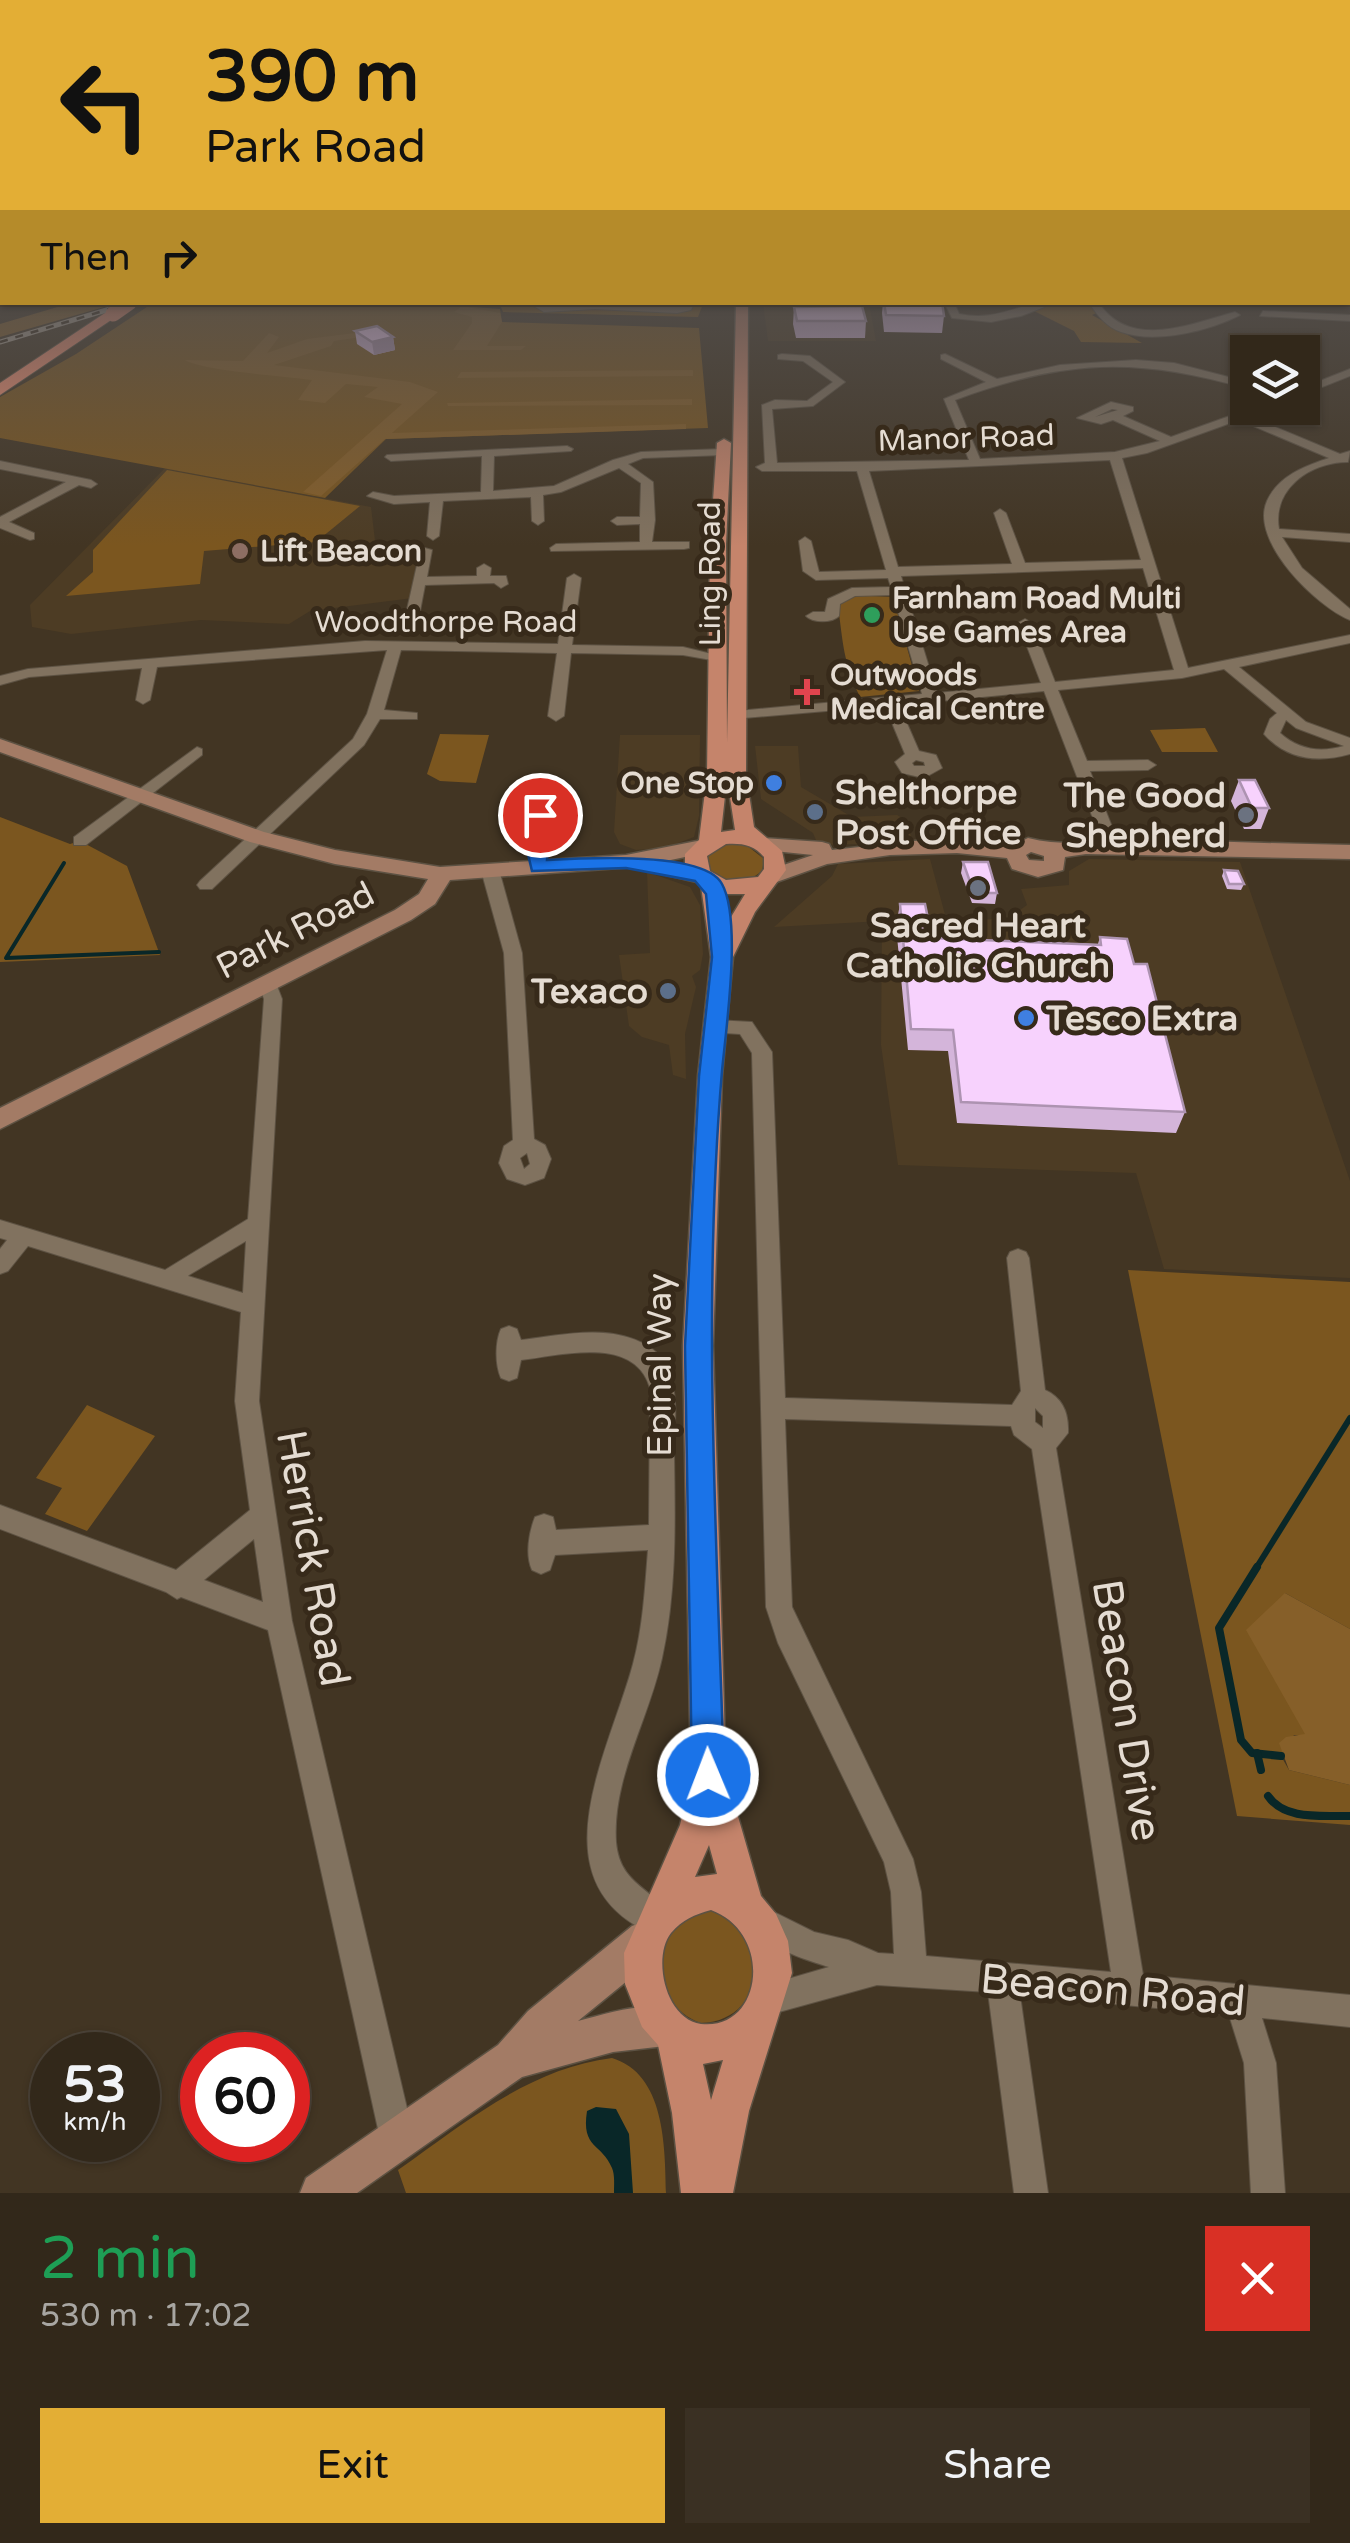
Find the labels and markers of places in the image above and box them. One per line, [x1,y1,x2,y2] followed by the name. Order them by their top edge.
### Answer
[260,533,422,570] place label: Lift Beacon
[229,540,251,562] marker: Lift Beacon
[892,580,1182,651] place label: Farnham Road Multi Use Games Area
[861,604,883,626] marker: Farnham Road Multi Use Games Area
[830,657,1045,728] place label: Outwoods Medical Centre
[794,679,820,705] marker: Outwoods Medical Centre
[621,765,754,802] place label: One Stop
[763,772,785,794] marker: One Stop
[835,772,1021,854] place label: Shelthorpe Post Office
[498,773,583,858] pin
[1063,775,1226,857] place label: The Good Shepherd
[804,801,826,823] marker: Shelthorpe Post Office
[1235,804,1257,826] marker: The Good Shepherd
[967,877,989,899] marker: Sacred Heart Catholic Church
[846,905,1110,987] place label: Sacred Heart Catholic Church
[530,971,648,1013] place label: Texaco
[657,980,679,1002] marker: Texaco
[1045,998,1238,1040] place label: Tesco Extra
[1015,1007,1037,1029] marker: Tesco Extra

